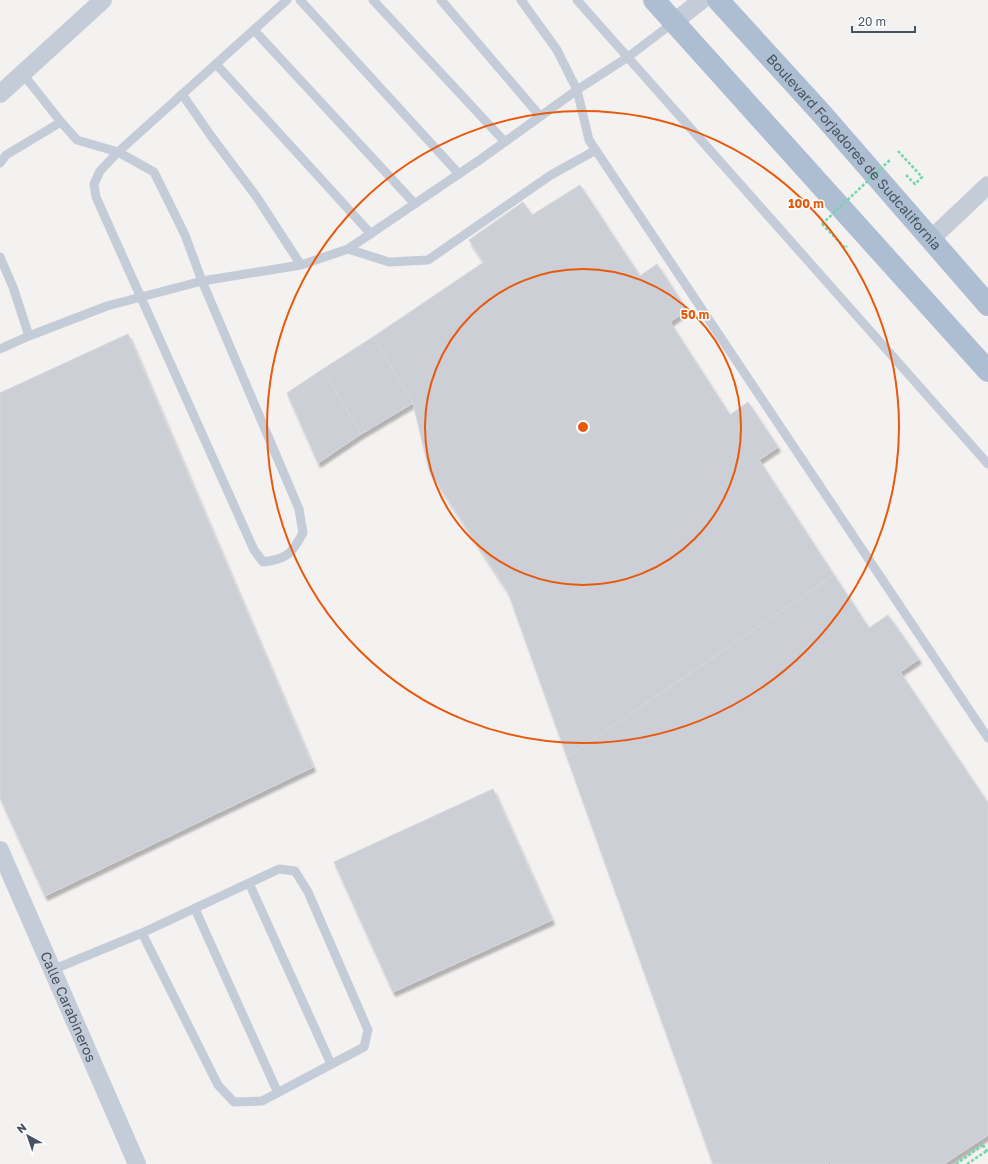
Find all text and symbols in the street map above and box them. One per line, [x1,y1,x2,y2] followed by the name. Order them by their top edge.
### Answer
[852,8,915,34] scale bar
[858,14,886,29] text: 20 m
[763,50,945,253] street label: Boulevard Forjadores de Sudcalifornia
[788,196,824,211] text: 100 m
[681,307,709,322] text: 50 m
[576,420,590,434] centre of rings
[37,949,100,1064] street label: Calle Carabineros
[8,1116,48,1156] north arrow
[14,1120,29,1136] text: N

